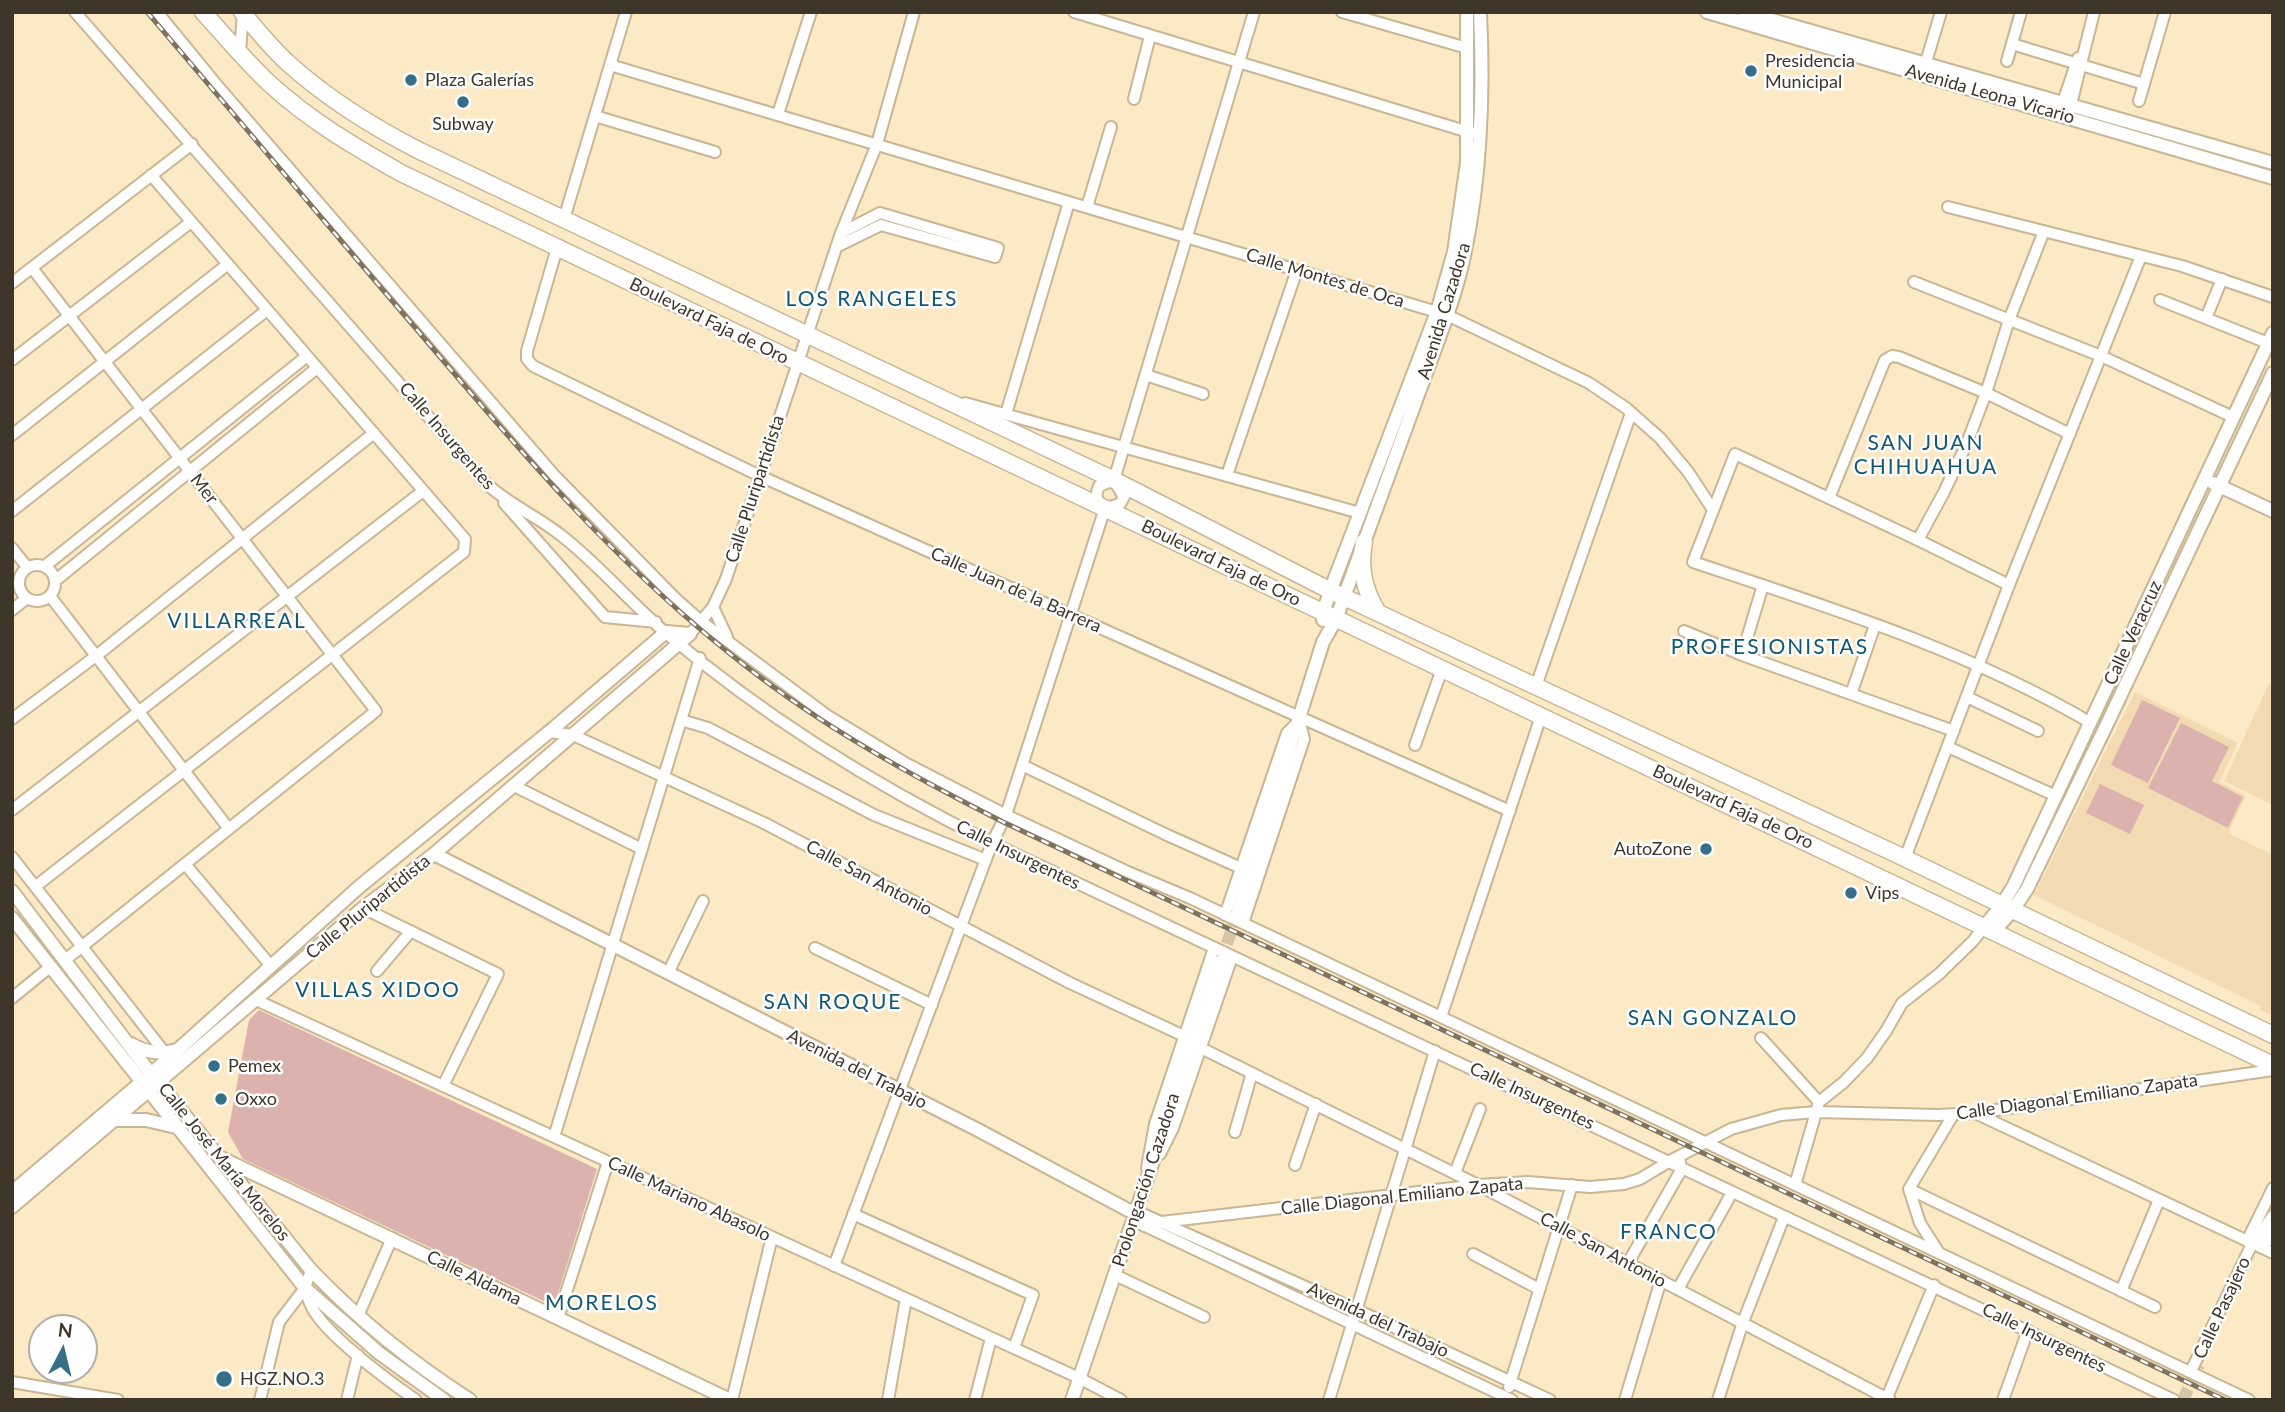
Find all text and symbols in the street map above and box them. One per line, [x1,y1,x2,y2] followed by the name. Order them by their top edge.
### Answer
[1765,50,1855,92] place label: Presidencia Municipal
[1903,59,2077,129] street label: Avenida Leona Vicario
[1743,63,1759,79] marker: Presidencia Municipal
[425,69,534,91] place label: Plaza Galerías
[403,72,419,88] marker: Plaza Galerías
[455,94,471,110] marker: Subway
[432,113,494,135] place label: Subway
[1413,240,1475,382] street label: Avenida Cazadora
[1243,244,1407,312] street label: Calle Montes de Oca
[626,273,792,369] street label: Boulevard Faja de Oro
[787,286,957,312] district label: LOS RANGELES
[395,378,499,494] street label: Calle Insurgentes
[721,413,789,565] street label: Calle Pluripartidista
[1855,430,1997,480] district label: SAN JUAN CHIHUAHUA
[185,470,223,508] street label: Mer
[1138,515,1304,611] street label: Boulevard Faja de Oro
[927,543,1105,637] street label: Calle Juan de la Barrera
[2099,577,2167,689] street label: Calle Veracruz
[169,608,305,634] district label: VILLARREAL
[1673,634,1867,660] district label: PROFESIONISTAS
[1649,760,1817,854] street label: Boulevard Faja de Oro
[953,816,1083,894] street label: Calle Insurgentes
[802,836,936,920] street label: Calle San Antonio
[1614,838,1692,860] place label: AutoZone
[1698,841,1714,857] marker: AutoZone
[301,850,435,964] street label: Calle Pluripartidista
[1865,882,1899,904] place label: Vips
[1843,885,1859,901] marker: Vips
[297,977,459,1003] district label: VILLAS XIDOO
[765,989,901,1015] district label: SAN ROQUE
[1629,1005,1797,1031] district label: SAN GONZALO
[783,1024,931,1114] street label: Avenida del Trabajo
[228,1055,281,1077] place label: Pemex
[206,1058,222,1074] marker: Pemex
[1466,1058,1598,1134] street label: Calle Insurgentes
[1955,1069,2199,1125] street label: Calle Diagonal Emiliano Zapata
[154,1079,294,1245] street label: Calle José María Morelos
[235,1088,277,1110] place label: Oxxo
[1108,1090,1184,1270] street label: Prolongación Cazadora
[213,1091,229,1107] marker: Oxxo
[604,1152,774,1246] street label: Calle Mariano Abasolo
[1280,1173,1524,1219] street label: Calle Diagonal Emiliano Zapata
[1536,1208,1670,1292] street label: Calle San Antonio
[1621,1219,1717,1245] district label: FRANCO
[423,1246,525,1310] street label: Calle Aldama
[2189,1254,2255,1362] street label: Calle Pasajero
[1304,1278,1452,1362] street label: Avenida del Trabajo
[546,1290,658,1316] district label: MORELOS
[1979,1299,2109,1377] street label: Calle Insurgentes
[28,1314,98,1384] north arrow
[57,1317,74,1342] text: N
[240,1368,324,1390] place label: HGZ.NO.3
[214,1369,234,1389] marker: HGZ.NO.3

